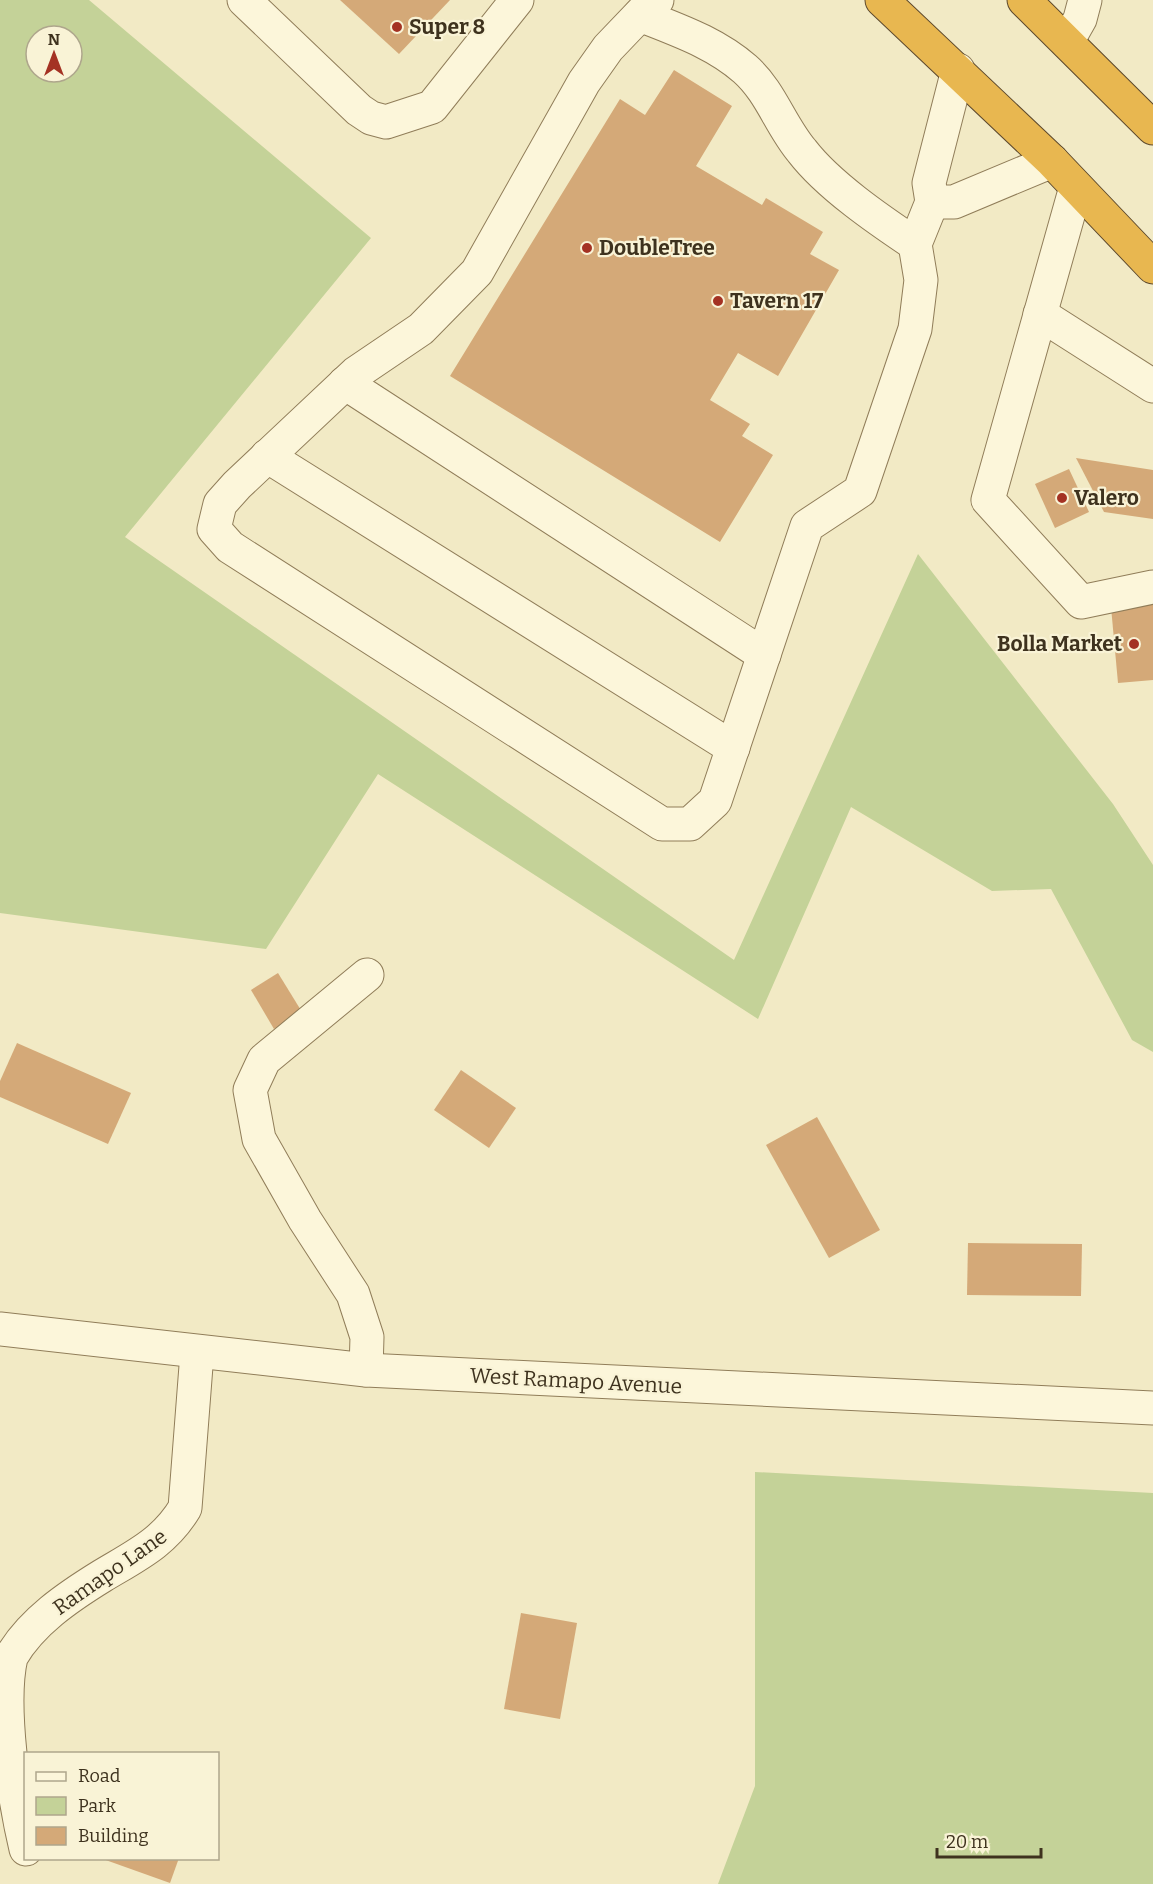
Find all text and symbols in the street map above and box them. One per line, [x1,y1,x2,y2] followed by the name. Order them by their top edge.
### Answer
[409,14,485,40] place label: Super 8
[390,20,404,34] marker: Super 8
[24,24,84,84] north arrow
[48,30,60,49] text: N
[599,235,715,261] place label: DoubleTree
[580,241,594,255] marker: DoubleTree
[730,288,824,314] place label: Tavern 17
[711,294,725,308] marker: Tavern 17
[1074,485,1139,511] place label: Valero
[1055,491,1069,505] marker: Valero
[997,631,1123,657] place label: Bolla Market
[1127,637,1141,651] marker: Bolla Market
[469,1362,683,1400] street label: West Ramapo Avenue
[48,1523,172,1621] street label: Ramapo Lane
[24,1752,219,1860] legend
[78,1765,121,1787] text: Road
[78,1795,117,1817] text: Park
[937,1821,1040,1859] scale bar
[78,1825,149,1847] text: Building
[946,1831,988,1853] text: 20 m

